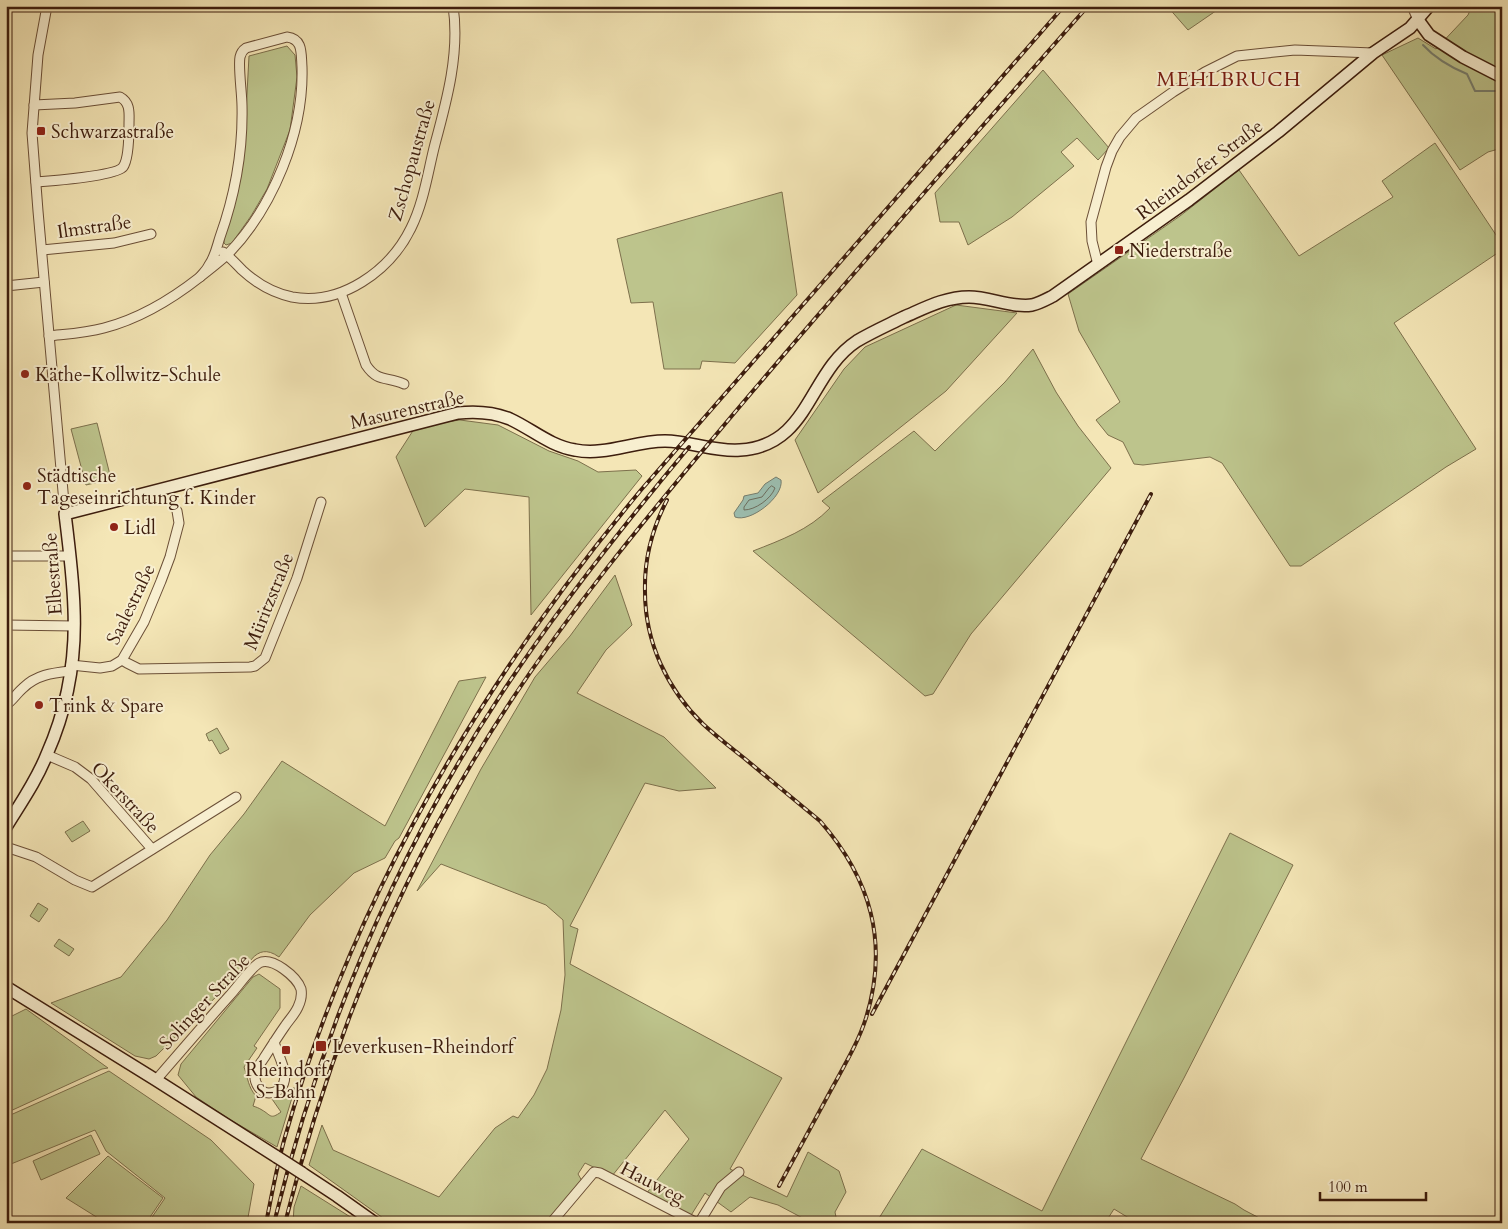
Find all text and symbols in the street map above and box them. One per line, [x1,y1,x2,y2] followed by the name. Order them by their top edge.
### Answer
[1157,66,1301,93] district label: MEHLBRUCH
[382,96,442,224] street label: Zschopaustraße
[1131,113,1268,226] street label: Rheindorfer Straße
[51,119,174,145] place label: Schwarzastraße
[35,125,47,137] marker: Schwarzastraße
[55,209,133,245] street label: Ilmstraße
[1129,238,1232,264] place label: Niederstraße
[1113,244,1125,256] marker: Niederstraße
[35,362,221,388] place label: Käthe-Kollwitz-Schule
[19,368,31,380] marker: Käthe-Kollwitz-Schule
[347,384,467,436] street label: Masurenstraße
[37,463,256,511] place label: Städtische Tageseinrichtung f. Kinder
[21,480,33,492] marker: Städtische Tageseinrichtung f. Kinder
[124,515,156,541] place label: Lidl
[108,521,120,533] marker: Lidl
[37,532,69,616] street label: Elbestraße
[238,549,300,654] street label: Müritzstraße
[100,560,162,649] street label: Saalestraße
[49,693,164,719] place label: Trink & Spare
[33,699,45,711] marker: Trink & Spare
[85,756,165,839] street label: Okerstraße
[153,948,256,1055] street label: Solinger Straße
[332,1034,517,1060] place label: Leverkusen-Rheindorf
[314,1039,328,1053] marker: Leverkusen-Rheindorf
[280,1044,292,1056] marker: Rheindorf S-Bahn
[245,1057,330,1105] place label: Rheindorf S-Bahn
[616,1156,690,1210] street label: Hauweg
[1320,1169,1427,1201] scale bar
[1328,1177,1368,1197] text: 100 m

